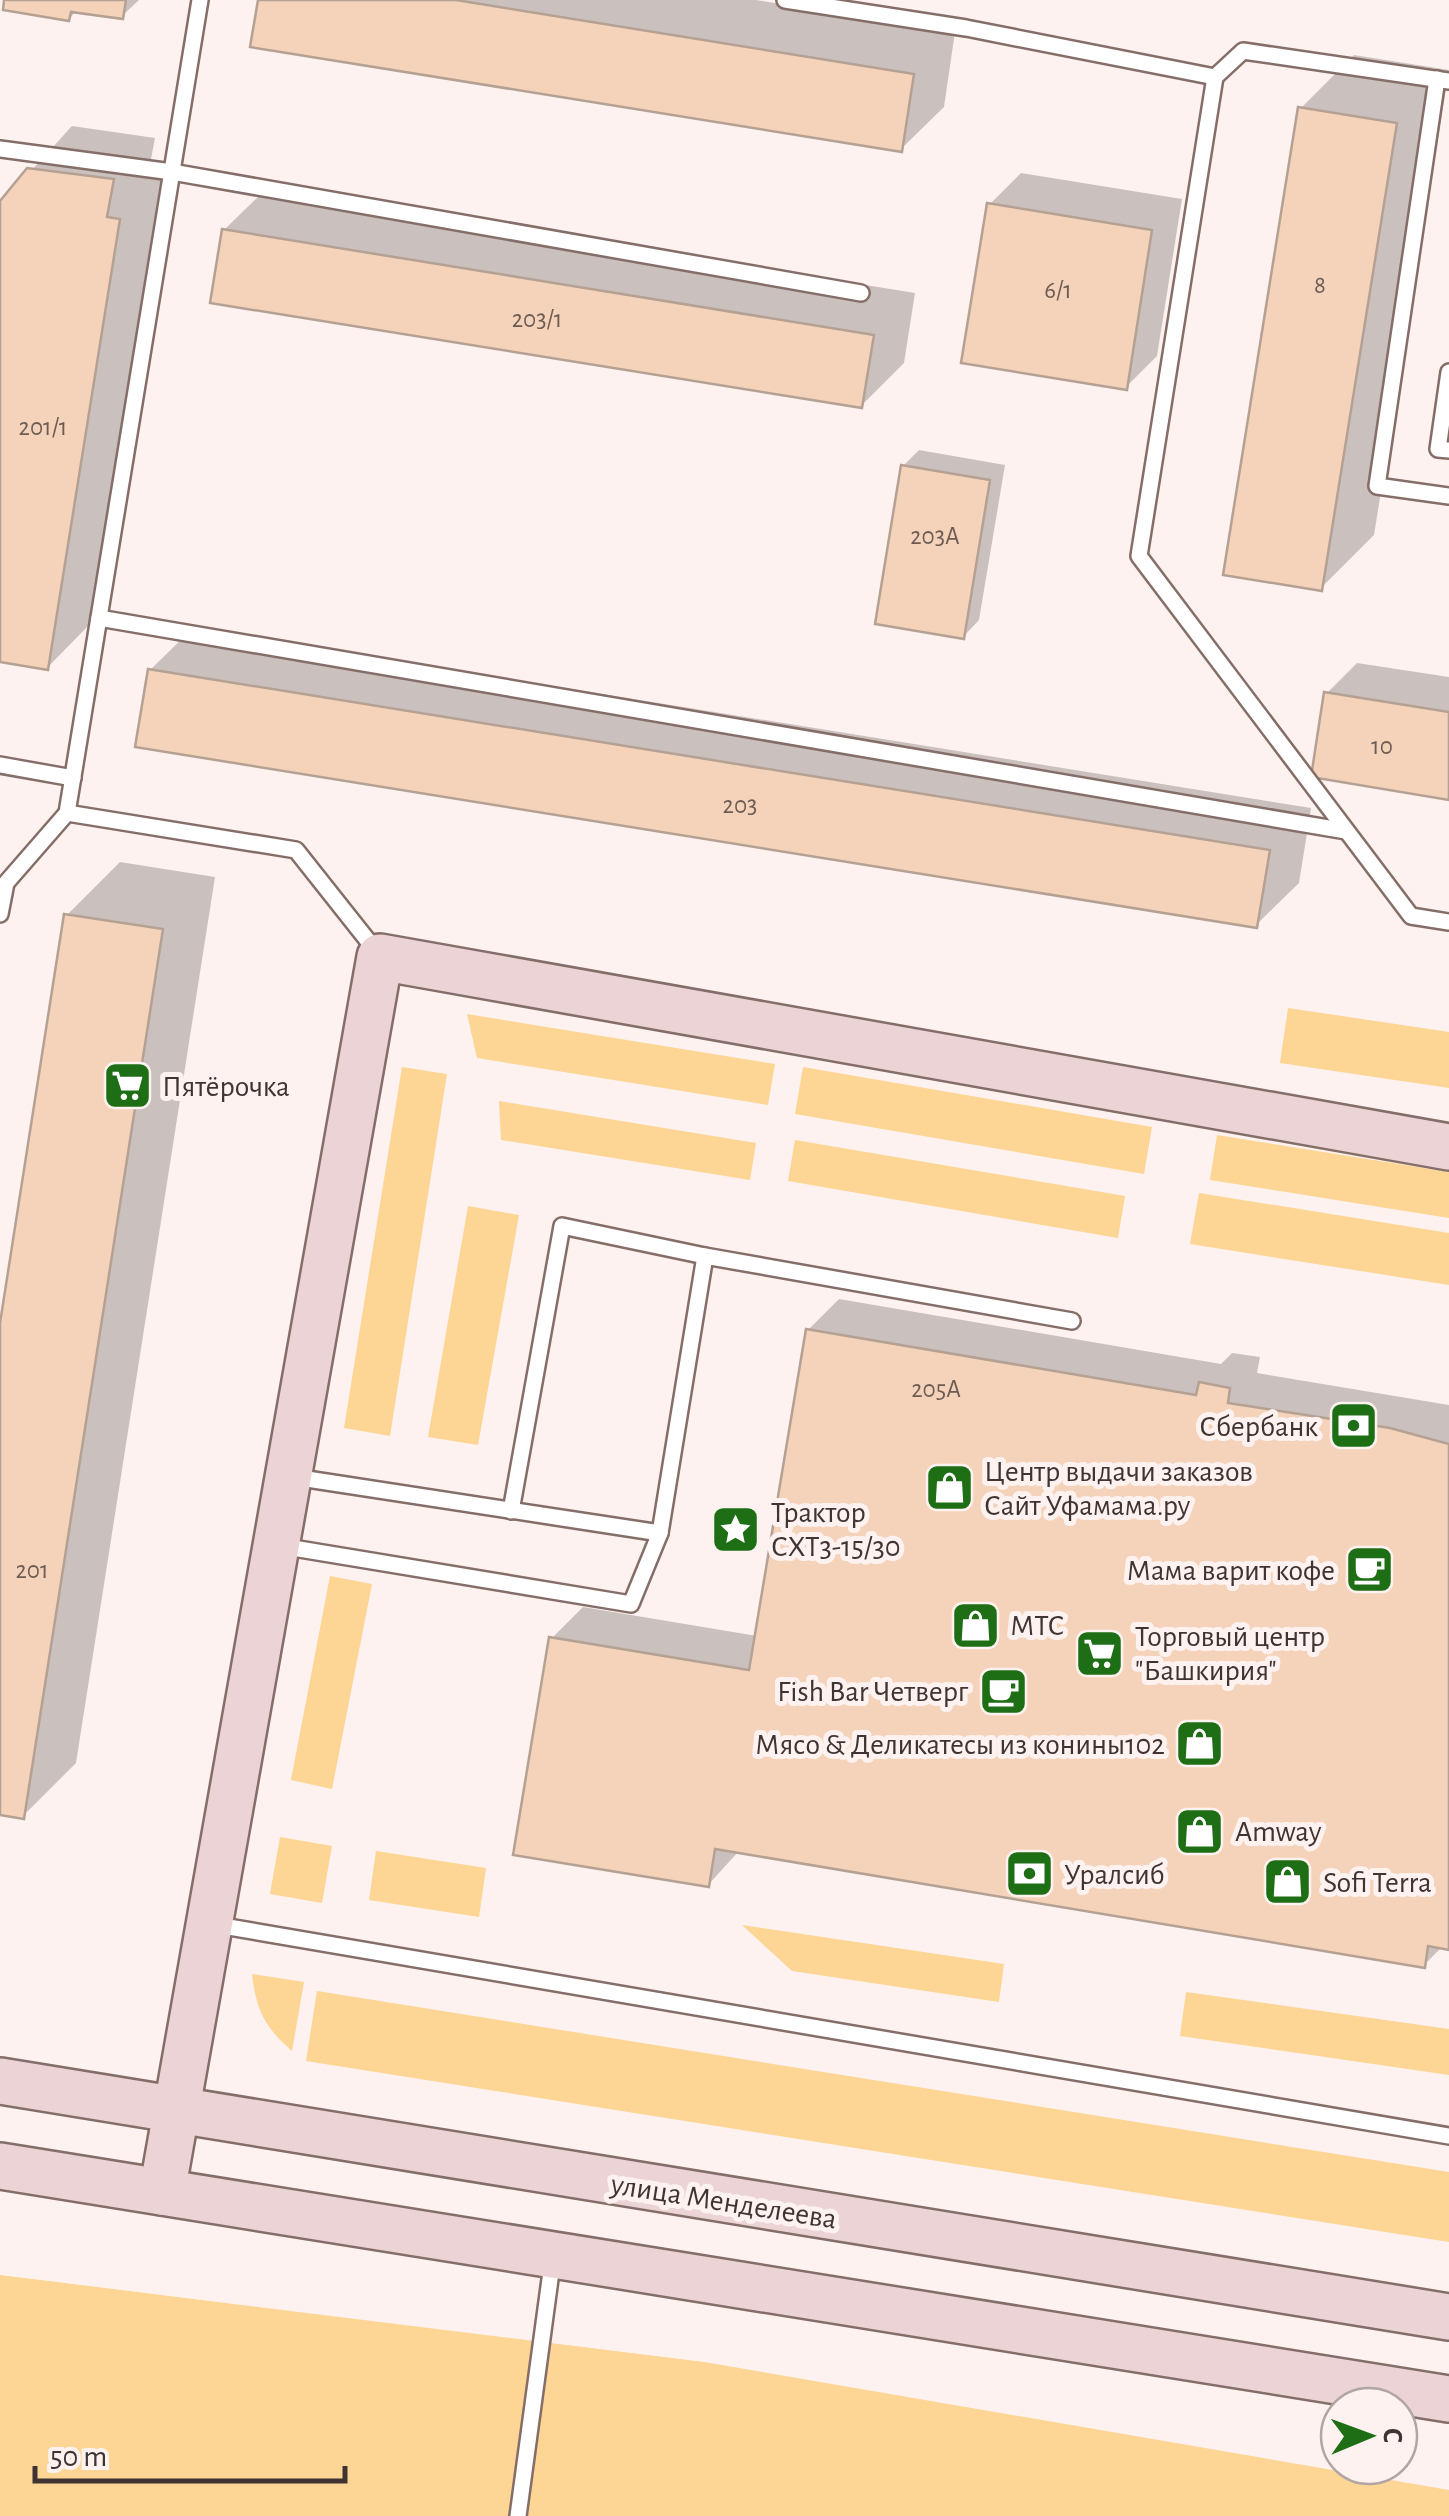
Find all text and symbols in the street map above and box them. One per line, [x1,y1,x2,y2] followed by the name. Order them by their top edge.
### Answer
[1314,273,1326,298] house number: 8
[1044,278,1072,303] house number: 6/1
[512,307,562,332] house number: 203/1
[19,415,67,440] house number: 201/1
[910,524,960,549] house number: 203А
[1371,734,1393,759] house number: 10
[723,793,757,818] house number: 203
[101,1060,153,1112] supermarket icon: Пятёрочка
[162,1072,290,1102] place label: Пятёрочка
[911,1377,961,1402] house number: 205А
[1327,1400,1379,1452] bank icon: Сбербанк
[1199,1412,1318,1442] place label: Сбербанк
[984,1457,1253,1521] place label: Центр выдачи заказов Сайт Уфамама.ру
[923,1462,975,1514] shop icon: Центр выдачи заказов Сайт Уфамама.ру
[771,1498,901,1562] place label: Трактор СХТ3-15/30
[710,1503,762,1555] place icon: Трактор СХТ3-15/30
[1344,1544,1396,1596] cafe icon: Мама варит кофе
[1127,1556,1335,1586] place label: Мама варит кофе
[15,1558,49,1583] house number: 201
[949,1599,1001,1651] shop icon: МТС
[1010,1611,1064,1641] place label: МТС
[1135,1622,1325,1686] place label: Торговый центр "Башкирия"
[1074,1627,1126,1679] supermarket icon: Торговый центр "Башкирия"
[977,1665,1029,1717] cafe icon: Fish Bar Четверг
[777,1677,969,1707] place label: Fish Bar Четверг
[1174,1718,1226,1770] shop icon: Мясо & Деликатесы из конины102
[755,1730,1165,1760] place label: Мясо & Деликатесы из конины102
[1174,1805,1226,1857] shop icon: Amway
[1235,1817,1322,1847] place label: Amway
[1003,1848,1055,1900] bank icon: Уралсиб
[1262,1856,1314,1908] shop icon: Sofi Terra
[1064,1860,1165,1890] place label: Уралсиб
[1323,1868,1432,1898] place label: Sofi Terra
[608,2169,839,2235] street label: улица Менделеева
[1319,2386,1419,2486] north arrow
[35,2421,345,2483] scale bar
[1378,2428,1406,2444] text: С
[50,2442,107,2472] text: 50 m

